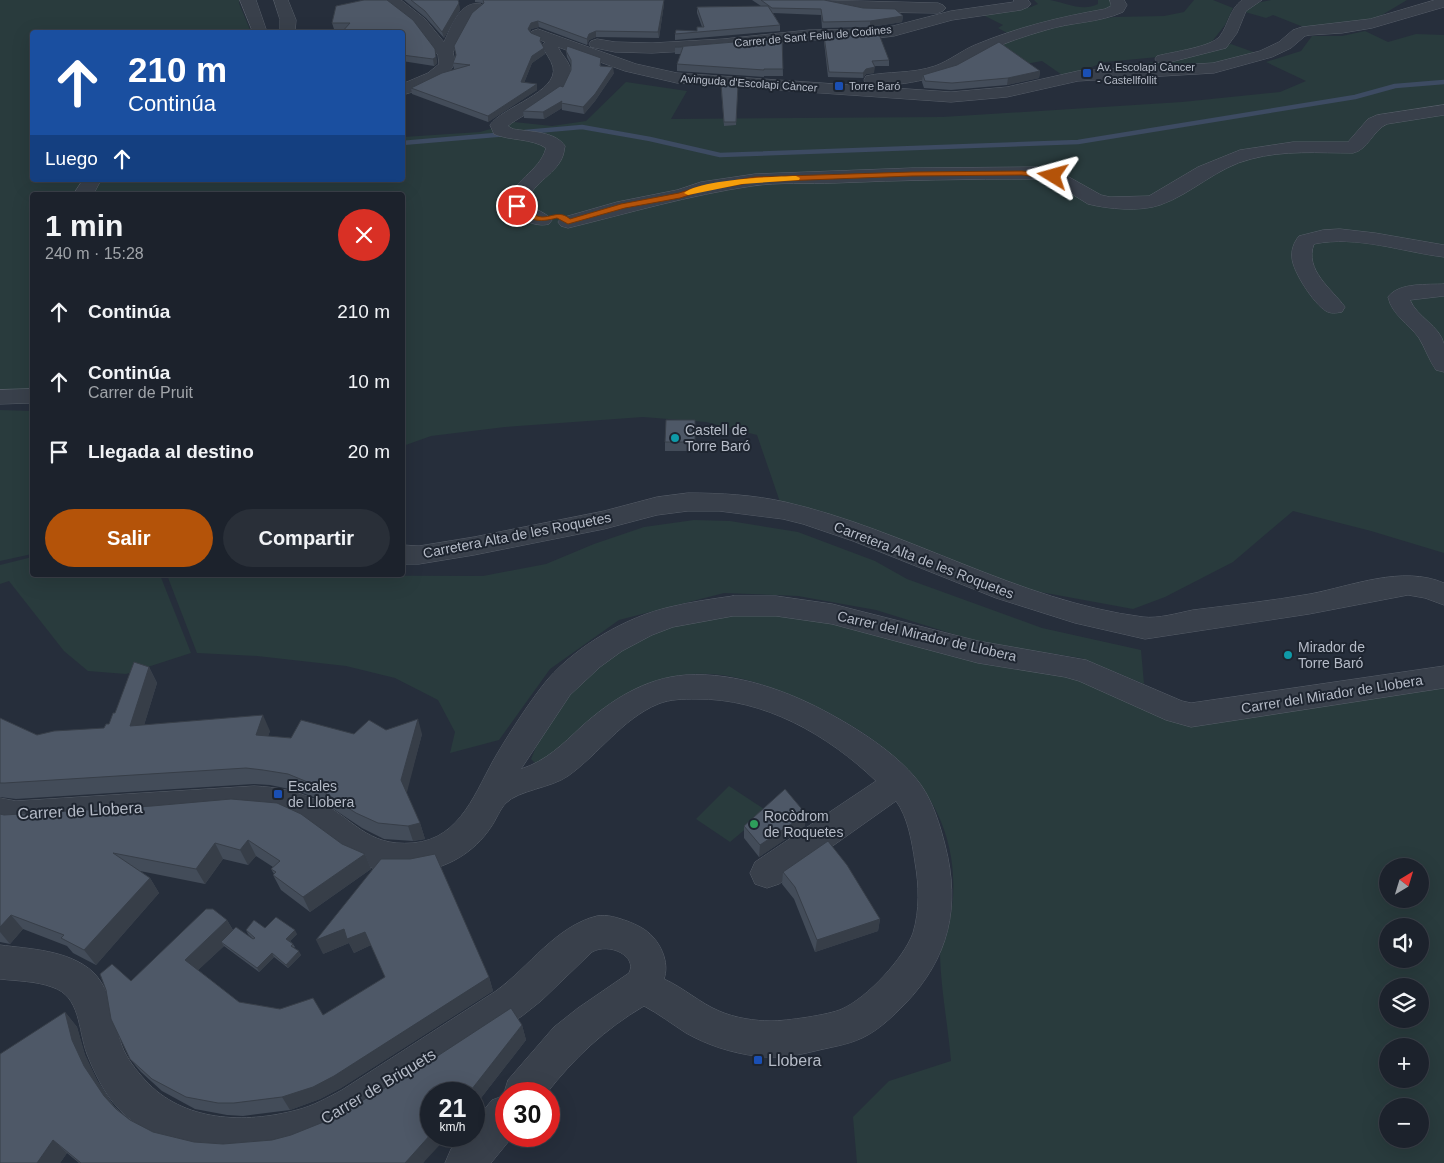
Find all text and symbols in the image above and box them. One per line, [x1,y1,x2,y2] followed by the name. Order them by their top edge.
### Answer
[734,23,893,49] street label: Carrer de Sant Feliu de Codines
[45,50,110,115] icon: ahead
[128,50,227,89] text: 210 m
[1097,61,1195,86] place label: Av. Escolapi Càncer - Castellfollit
[1081,67,1093,79] marker: Av. Escolapi Càncer - Castellfollit
[680,72,818,94] street label: Avinguda d'Escolapi Càncer
[833,80,845,92] marker: Torre Baró
[849,80,900,92] place label: Torre Baró
[128,91,216,116] text: Continúa
[108,145,136,173] icon: ahead
[45,148,98,169] text: Luego
[1026,149,1078,201] position arrow
[496,185,538,227] pin
[503,192,531,220] icon: arrive
[45,209,123,242] text: 1 min
[338,209,390,261] button: close
[45,245,144,262] text: 240 m · 15:28
[45,298,73,326] icon: ahead
[88,301,170,322] text: Continúa
[337,301,390,322] text: 210 m
[88,362,170,383] text: Continúa
[45,368,73,396] icon: ahead
[348,371,390,392] text: 10 m
[88,384,193,401] text: Carrer de Pruit
[685,422,751,454] place label: Castell de Torre Baró
[669,432,681,444] marker: Castell de Torre Baró
[45,438,73,466] icon: arrive
[88,441,254,462] text: Llegada al destino
[348,441,390,462] text: 20 m
[45,509,213,567] button: Salir
[223,509,390,567] button: Compartir
[422,509,612,561] street label: Carretera Alta de les Roquetes
[832,518,1016,602] street label: Carretera Alta de les Roquetes
[836,608,1018,664] street label: Carrer del Mirador de Llobera
[1298,639,1365,671] place label: Mirador de Torre Baró
[1282,649,1294,661] marker: Mirador de Torre Baró
[1240,672,1424,716] street label: Carrer del Mirador de Llobera
[288,778,354,810] place label: Escales de Llobera
[272,788,284,800] marker: Escales de Llobera
[17,799,143,822] street label: Carrer de Llobera
[764,808,843,840] place label: Rocòdrom de Roquetes
[748,818,760,830] marker: Rocòdrom de Roquetes
[1379,858,1429,908] north arrow
[1379,858,1429,1148] map controls
[1379,918,1429,968] button: sound
[1379,978,1429,1028] button: layers
[1379,1038,1429,1088] button: +
[318,1045,439,1127] street label: Carrer de Briquets
[768,1052,821,1069] place label: Llobera
[752,1054,764,1066] marker: Llobera
[495,1082,560,1147] speed limit sign: 30
[439,1094,466,1122] text: 21
[1379,1098,1429,1148] button: −
[439,1120,466,1134] text: km/h

